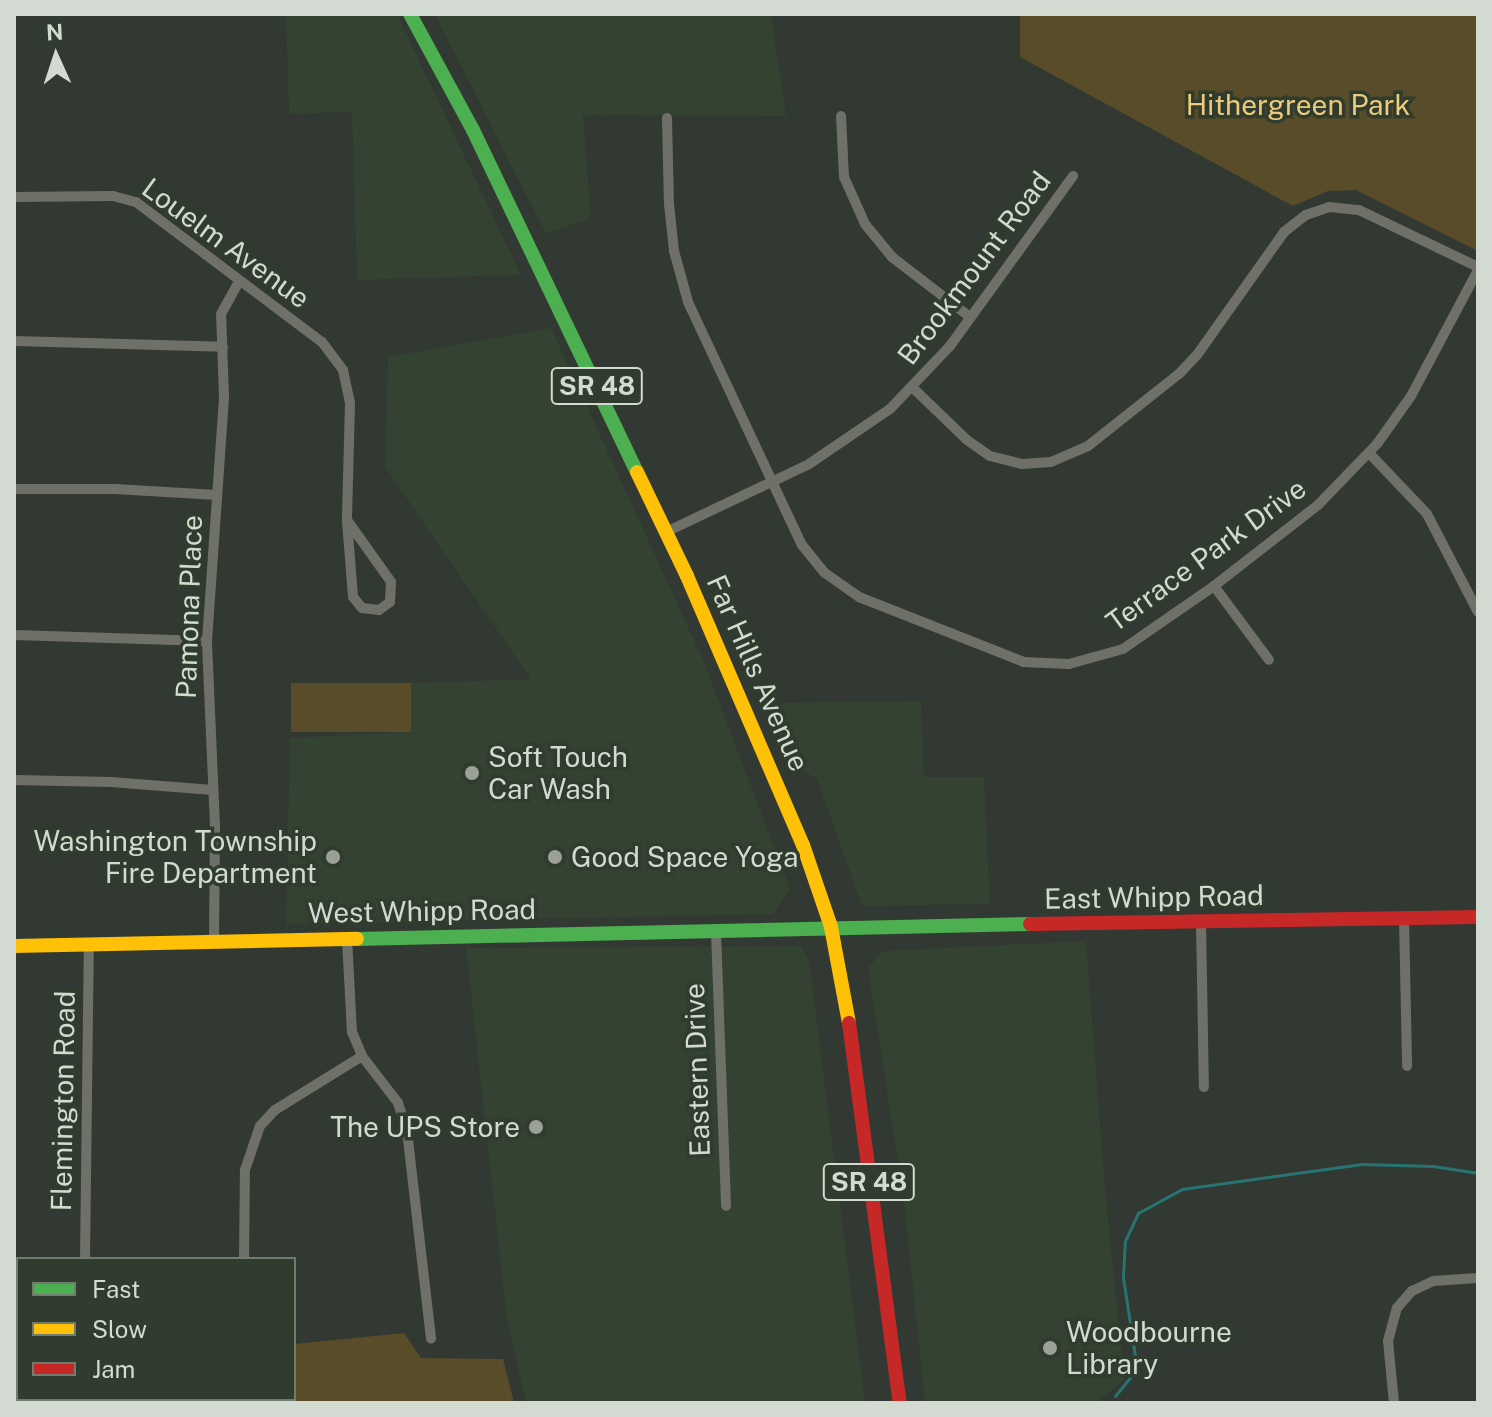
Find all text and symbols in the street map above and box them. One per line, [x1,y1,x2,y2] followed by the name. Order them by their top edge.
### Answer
[16,16,96,96] north arrow
[45,19,64,45] text: N
[1186,88,1410,122] park label: Hithergreen Park
[891,165,1057,371] street label: Brookmount Road
[136,171,316,315] street label: Louelm Avenue
[549,364,645,408] road number: SR 48
[1100,471,1312,639] street label: Terrace Park Drive
[169,514,209,700] street label: Pamona Place
[700,570,816,776] street label: Far Hills Avenue
[488,740,628,806] place label: Soft Touch Car Wash
[463,764,481,782] marker: Soft Touch Car Wash
[33,824,317,890] place label: Washington Township Fire Department
[571,840,799,874] place label: Good Space Yoga
[324,848,342,866] marker: Washington Township Fire Department
[546,848,564,866] marker: Good Space Yoga
[1043,878,1265,916] street label: East Whipp Road
[307,892,537,930] street label: West Whipp Road
[677,983,717,1157] street label: Eastern Drive
[44,990,82,1212] street label: Flemington Road
[330,1110,520,1144] place label: The UPS Store
[527,1118,545,1136] marker: The UPS Store
[821,1160,917,1204] road number: SR 48
[16,1257,296,1401] legend
[92,1275,140,1303] text: Fast
[92,1315,147,1343] text: Slow
[1066,1315,1232,1381] place label: Woodbourne Library
[1041,1339,1059,1357] marker: Woodbourne Library
[92,1355,135,1383] text: Jam

